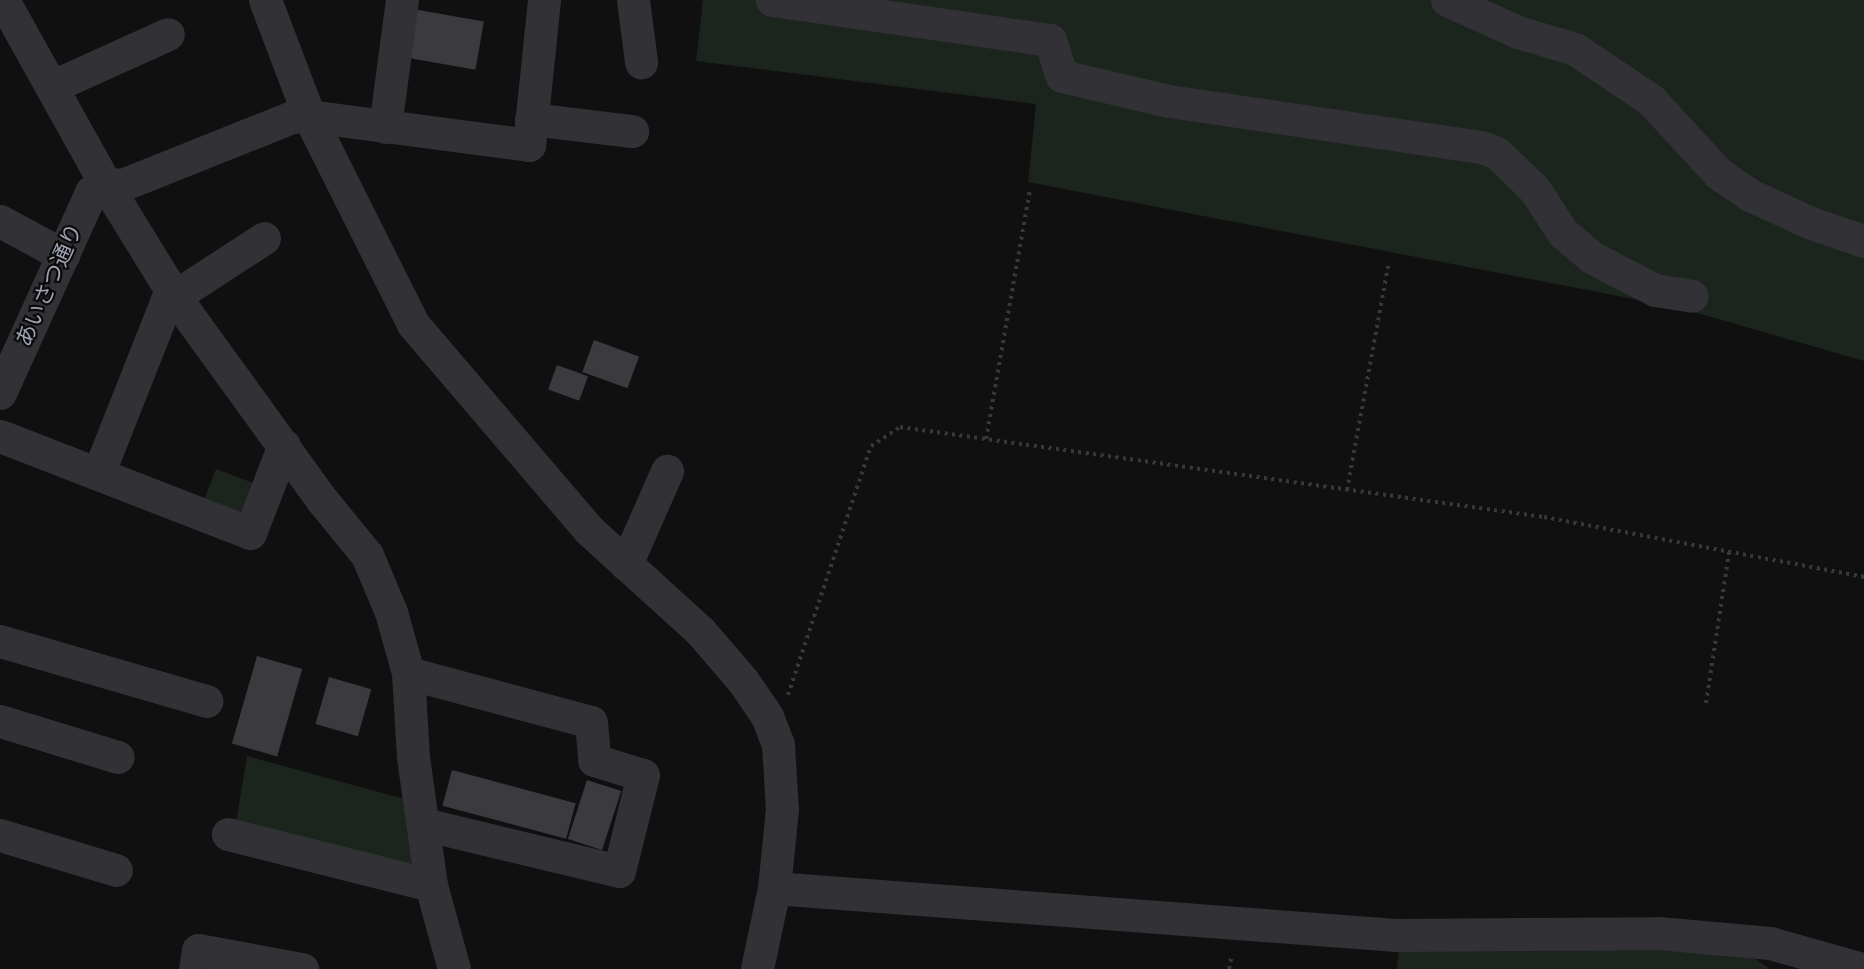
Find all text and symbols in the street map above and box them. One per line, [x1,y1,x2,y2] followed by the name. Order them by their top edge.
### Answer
[10,219,88,351] street label: あいさつ通り

